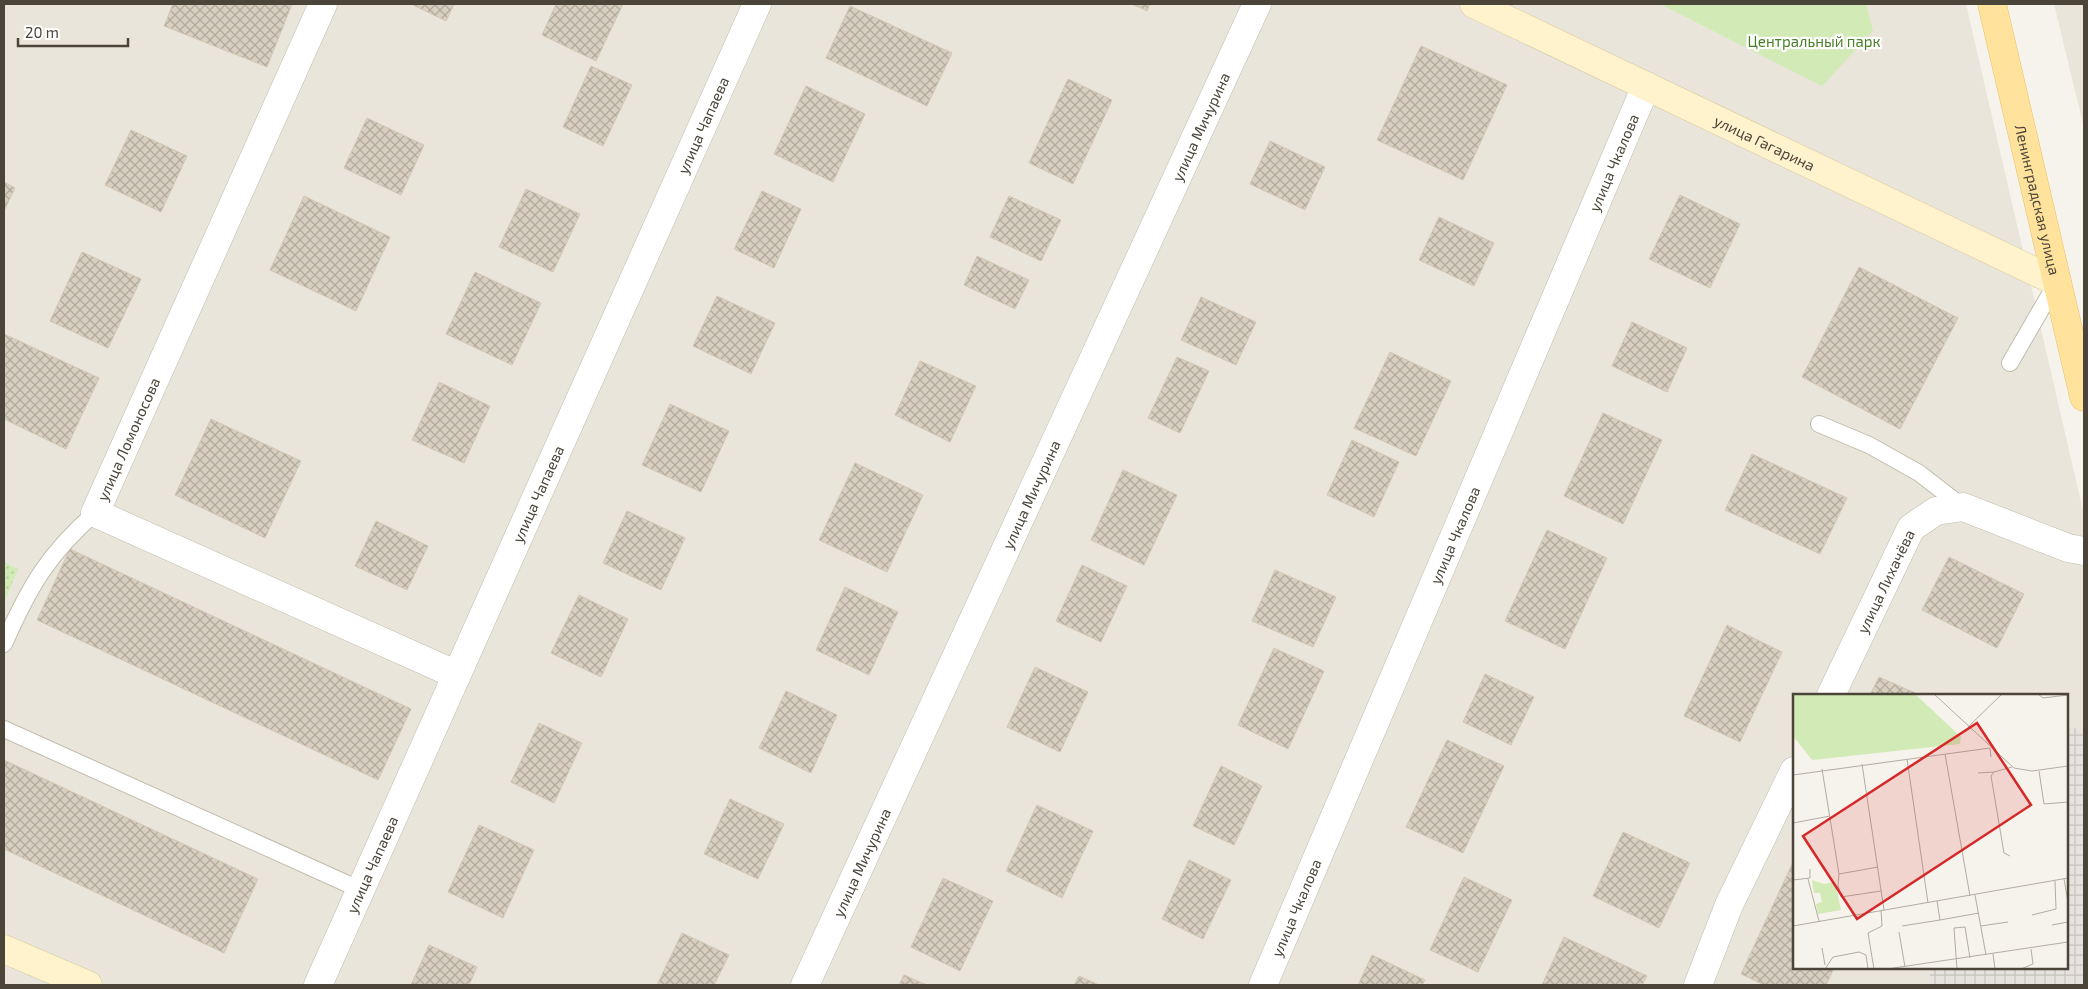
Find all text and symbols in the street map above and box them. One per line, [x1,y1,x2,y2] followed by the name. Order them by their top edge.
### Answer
[18,15,128,47] scale bar
[25,23,59,41] text: 20 m
[1747,32,1881,50] park label: Центральный парк
[1168,69,1233,184] street label: улица Мичурина
[673,74,732,177] street label: улица Чапаева
[1585,111,1642,215] street label: улица Чкалова
[1711,111,1818,174] street label: улица Гагарина
[2011,123,2064,277] street label: Ленинградская улица
[93,375,164,504] street label: улица Ломоносова
[998,437,1064,552] street label: улица Мичурина
[508,443,567,546] street label: улица Чапаева
[1426,483,1483,587] street label: улица Чкалова
[1853,527,1918,637] street label: улица Лихачёва
[1793,694,2068,969] inset map
[829,805,894,920] street label: улица Мичурина
[342,813,401,916] street label: улица Чапаева
[1267,856,1325,960] street label: улица Чкалова

